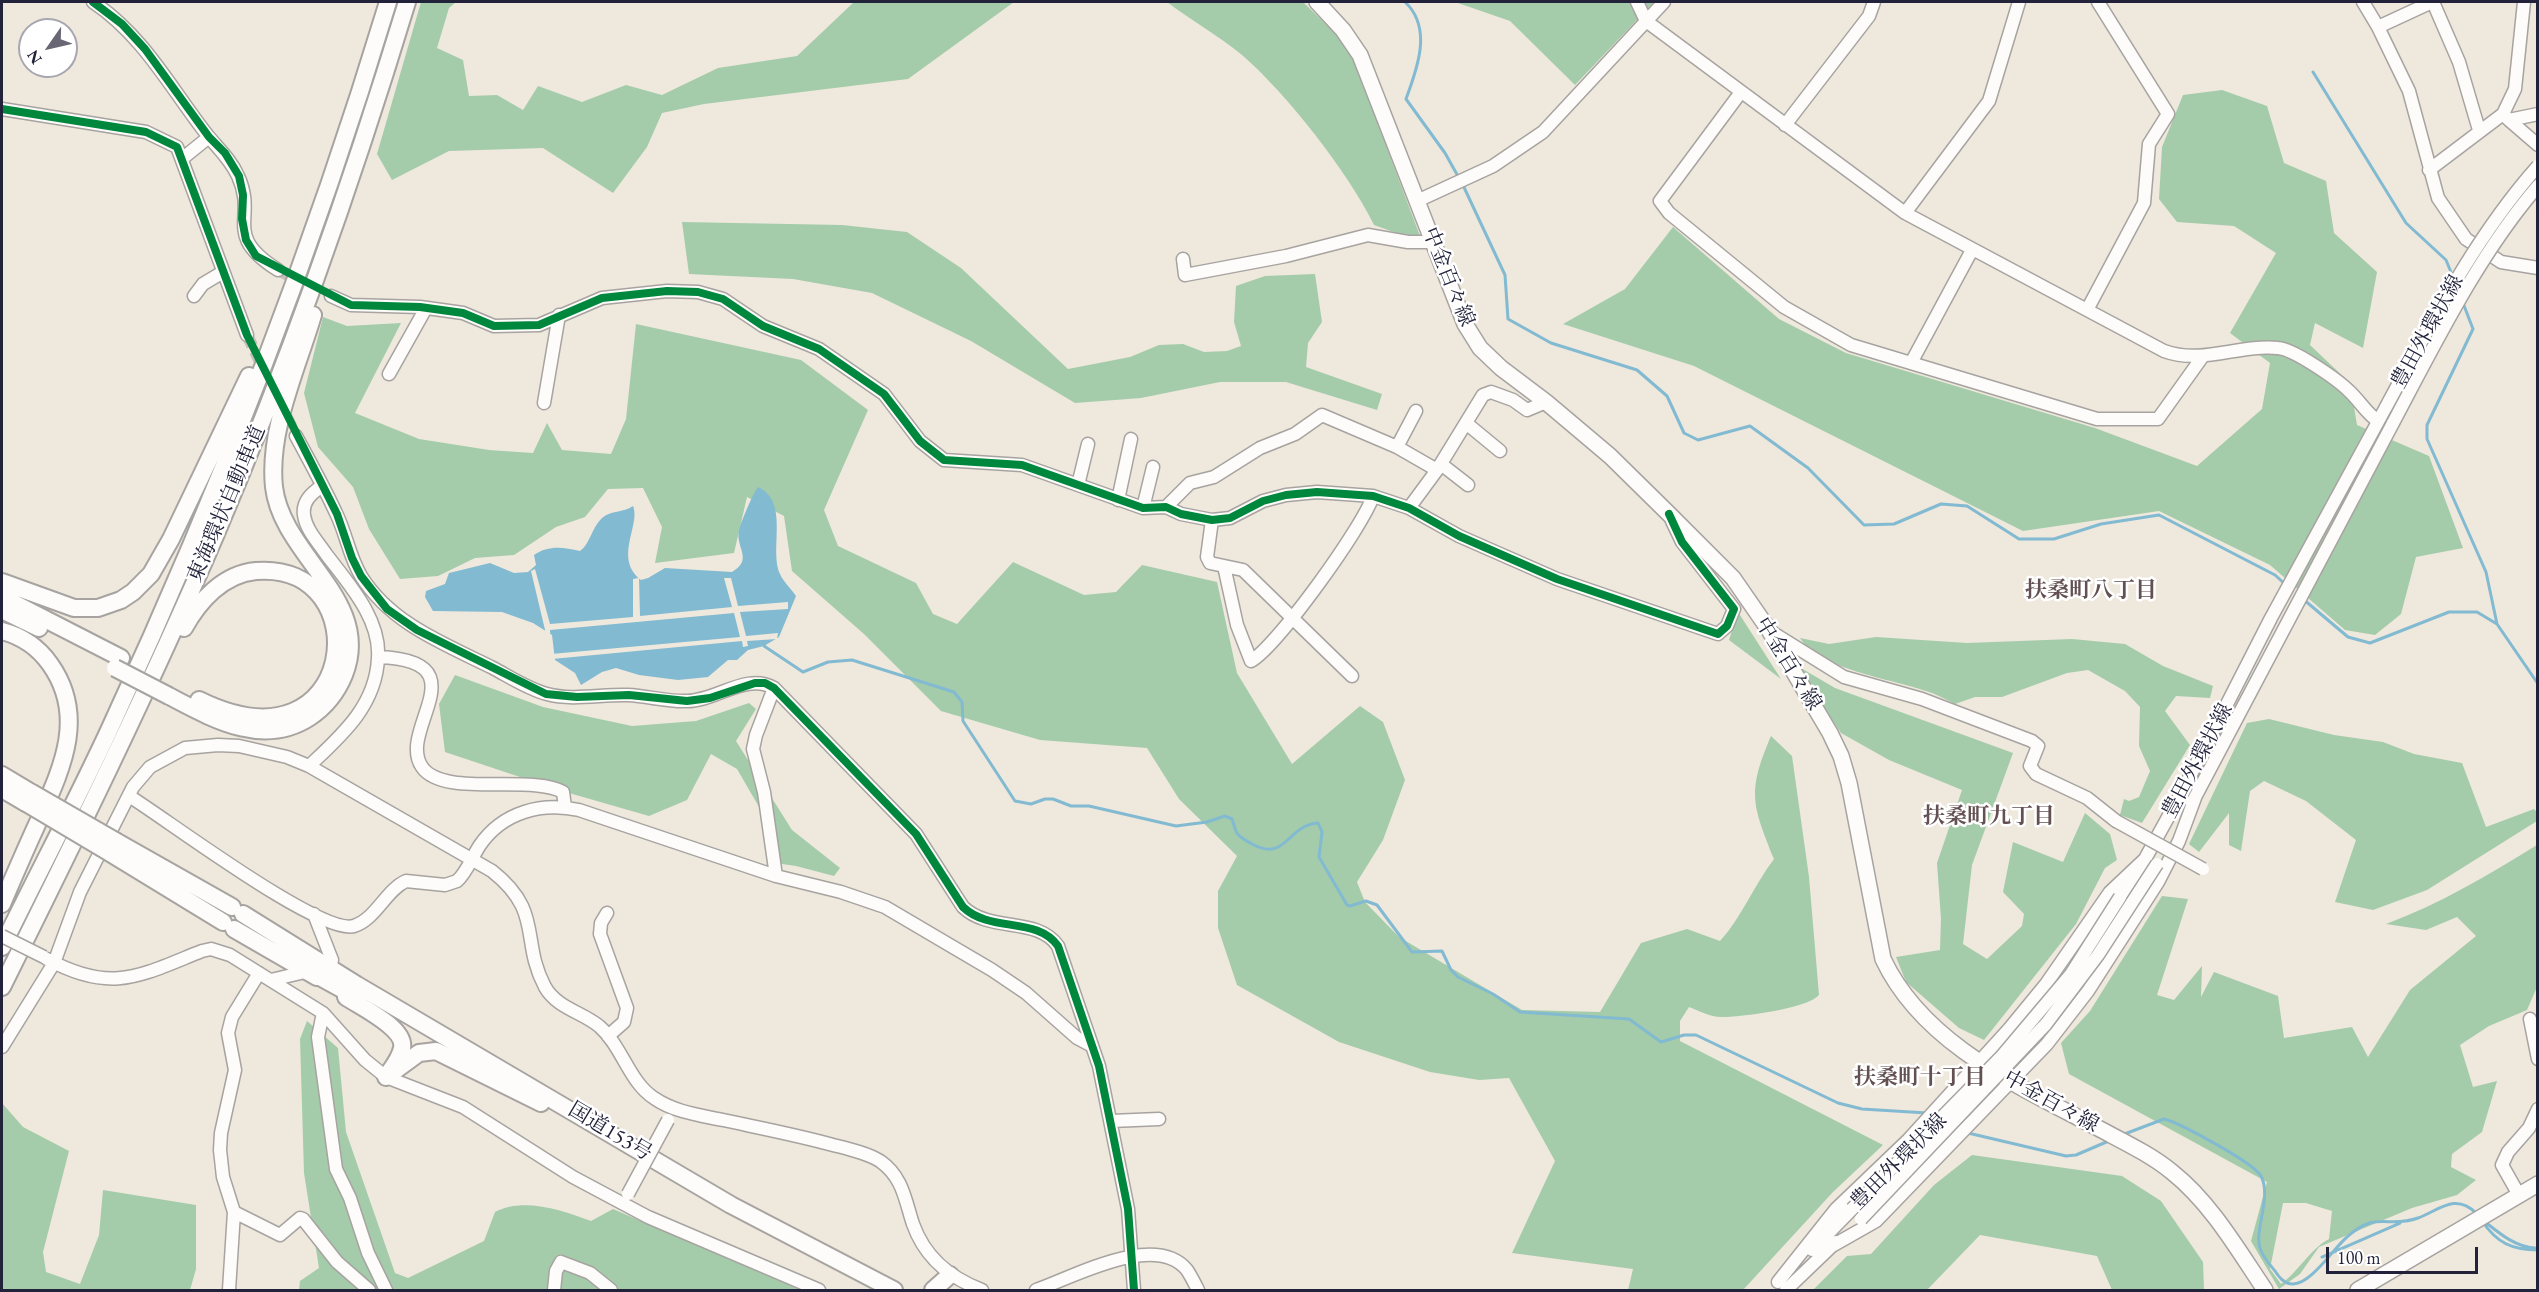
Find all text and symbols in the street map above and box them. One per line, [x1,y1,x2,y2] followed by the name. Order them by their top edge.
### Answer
[18,18,78,78] north arrow
[22,46,47,68] text: N
[1417,224,1479,330] street label: 中金百々線
[2386,271,2470,393] street label: 豊田外環状線
[183,422,271,586] street label: 東海環状自動車道
[2025,578,2157,604] district label: 扶桑町八丁目
[1749,613,1827,715] street label: 中金百々線
[2157,699,2239,823] street label: 豊田外環状線
[1923,804,2055,830] district label: 扶桑町九丁目
[1854,1065,1986,1091] district label: 扶桑町十丁目
[1999,1066,2103,1138] street label: 中金百々線
[564,1097,656,1167] street label: 国道153号
[1846,1109,1952,1215] street label: 豊田外環状線
[2329,1235,2480,1273] scale bar
[2337,1246,2381,1269] text: 100 m

